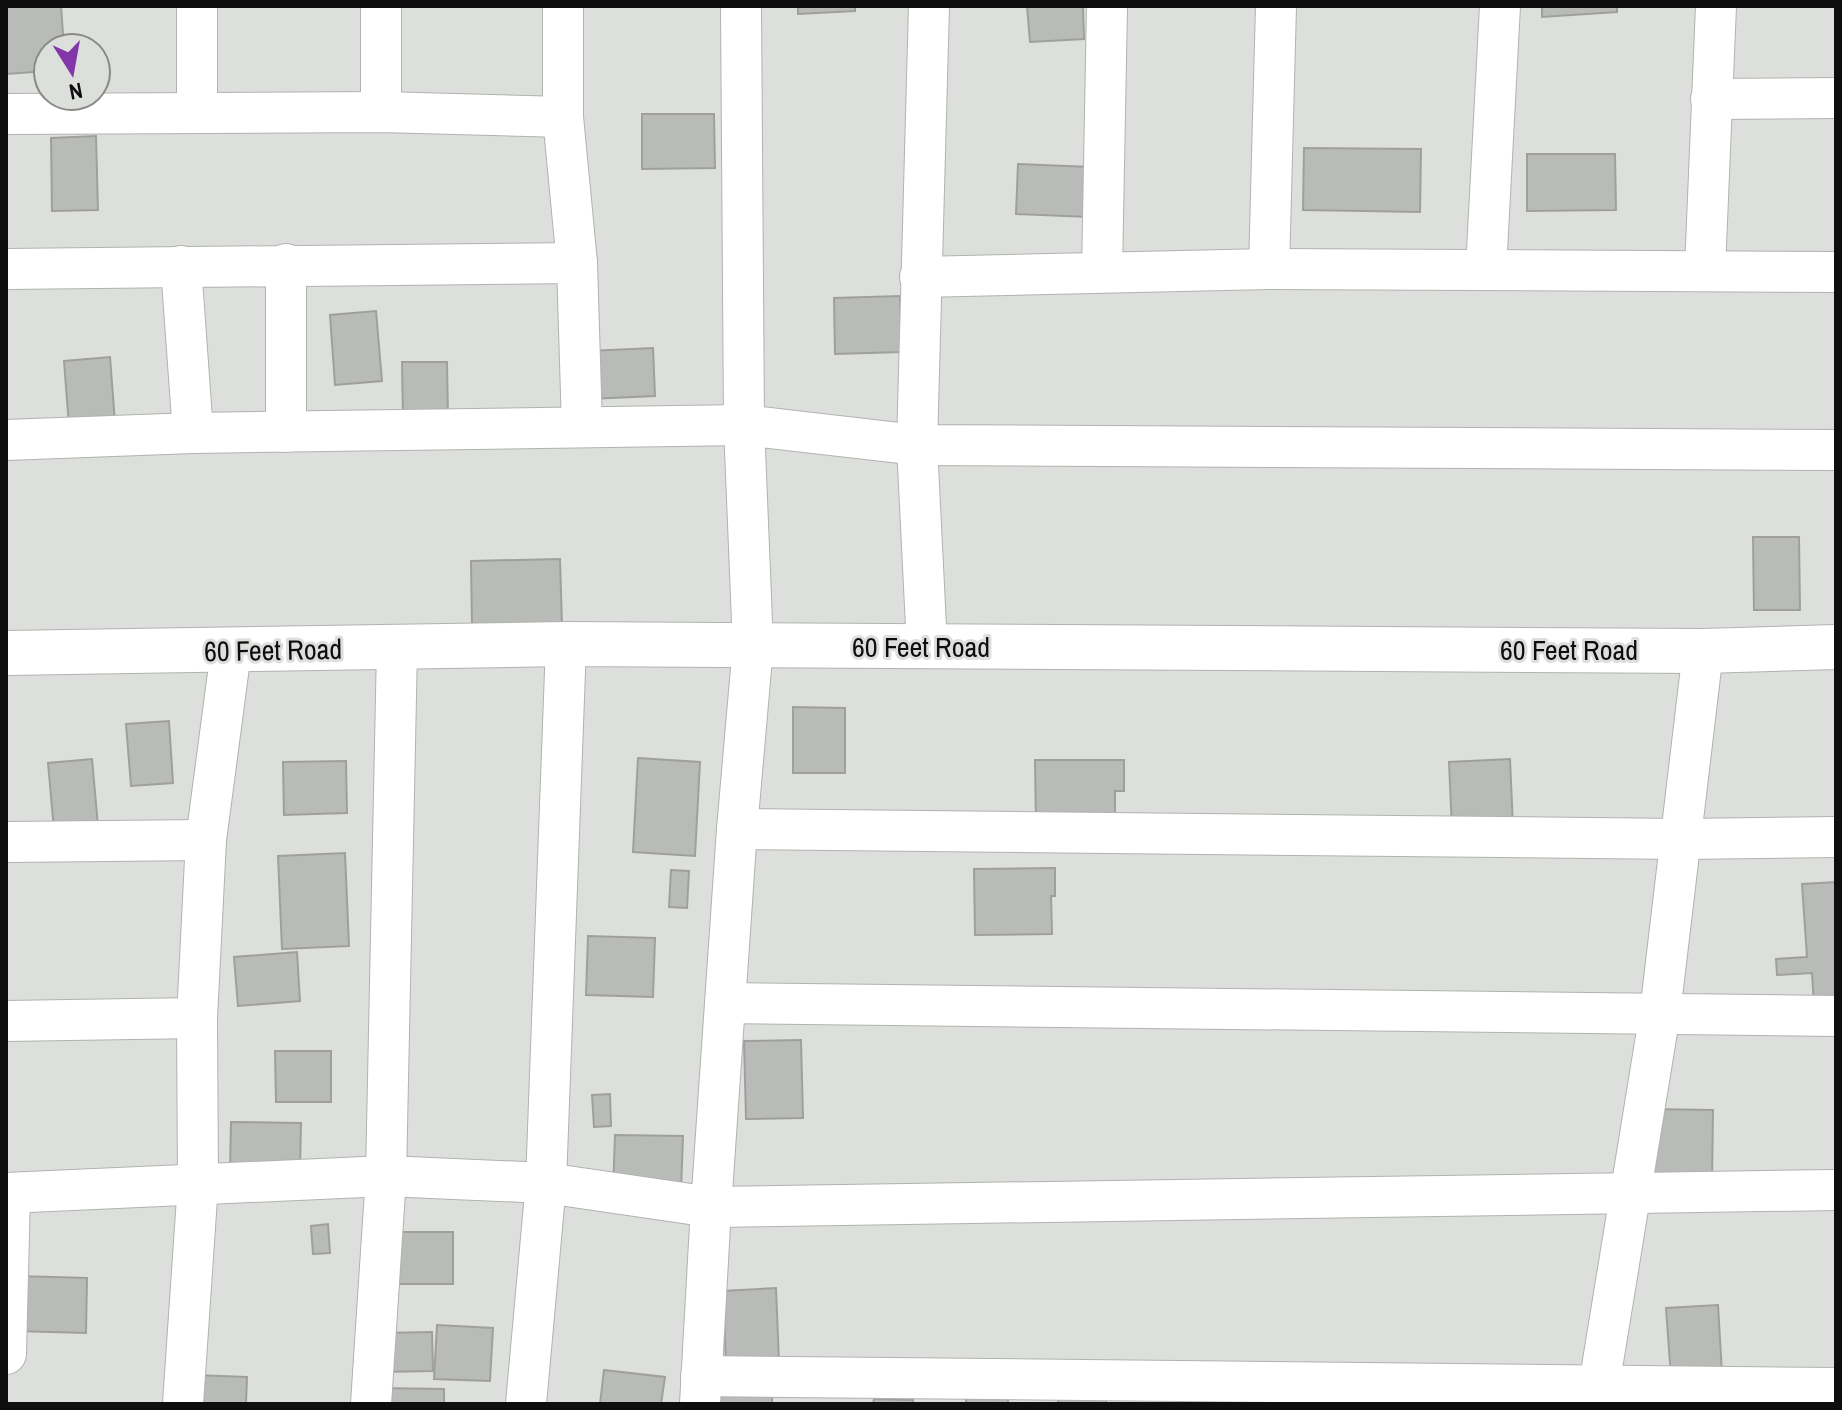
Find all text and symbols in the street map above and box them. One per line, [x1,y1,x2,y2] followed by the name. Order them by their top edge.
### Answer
[32,32,112,112] north arrow
[67,76,85,108] text: N
[852,628,990,666] street label: 60 Feet Road
[204,630,342,670] street label: 60 Feet Road
[1500,631,1638,669] street label: 60 Feet Road

